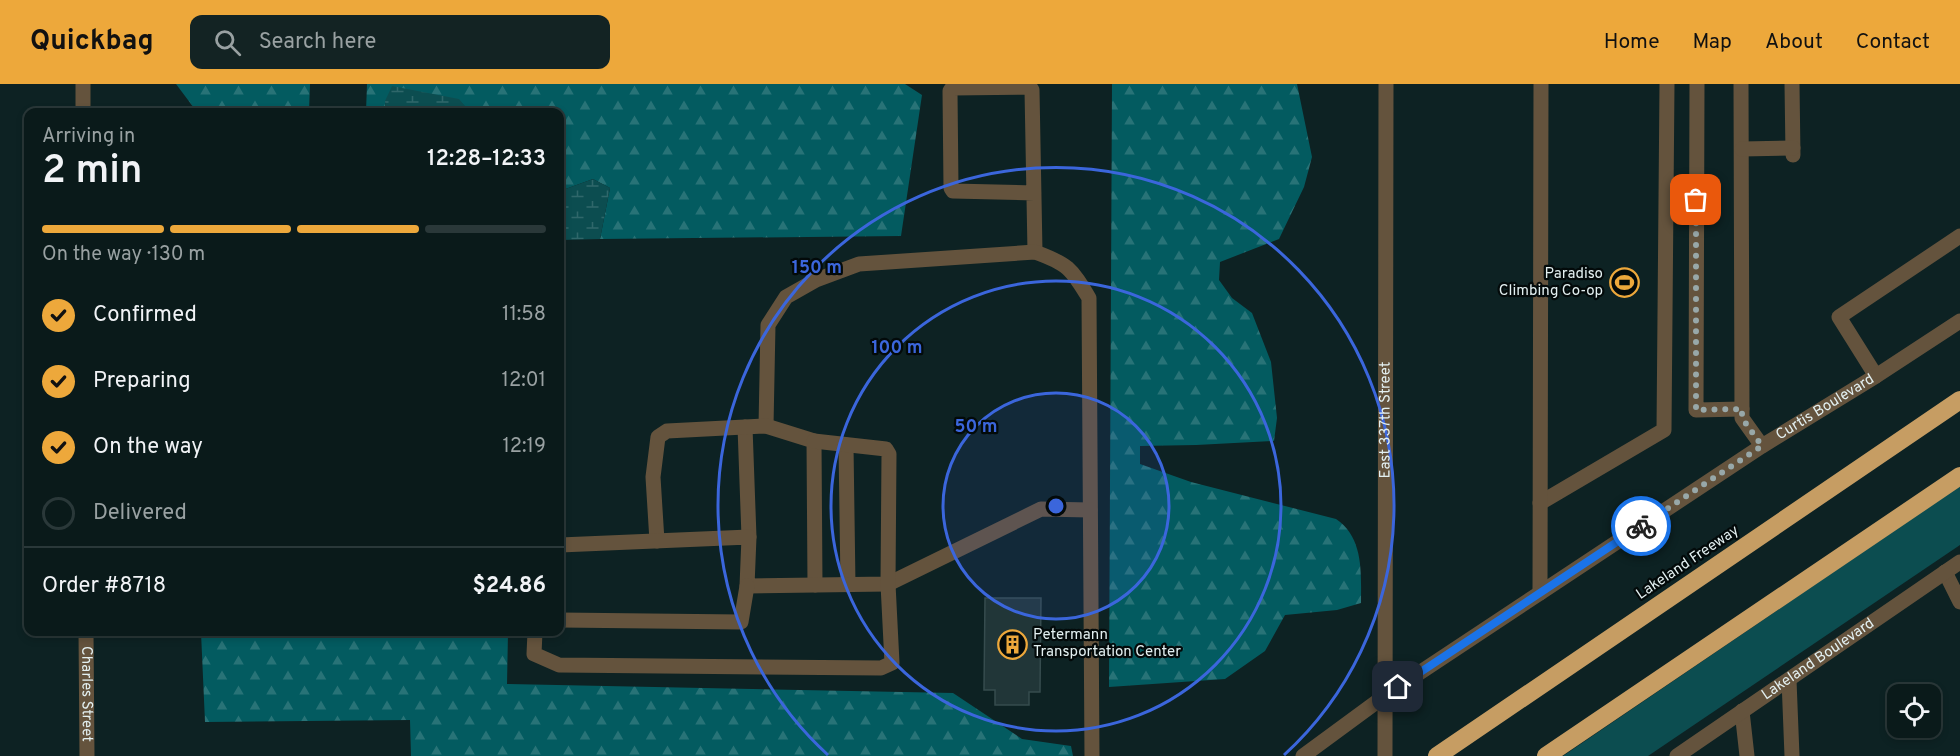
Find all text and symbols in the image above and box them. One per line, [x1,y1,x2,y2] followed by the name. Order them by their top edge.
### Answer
[190,15,610,69] search box
[30,24,154,60] text: Quickbag
[211,26,244,59] icon: search
[259,29,376,56] text: Search here
[1604,29,1660,56] text: Home
[1693,29,1732,56] text: Map
[1765,29,1823,56] text: About
[1856,29,1930,56] text: Contact
[42,124,135,150] text: Arriving in
[427,146,546,173] text: 12:28–12:33
[42,148,143,197] text: 2 min
[1670,174,1721,225] pin
[1679,183,1712,216] icon: bag
[42,242,205,268] text: On the way · 130 m
[792,257,842,280] text: 150 m
[1499,265,1603,301] place label: Paradiso Climbing Co-op
[1608,267,1640,299] sports icon: Paradiso Climbing Co-op
[42,299,75,332] icon: check
[93,302,197,329] text: Confirmed
[502,302,546,328] text: 11:58
[871,337,923,360] text: 100 m
[1376,362,1395,478] street label: East 337th Street
[42,365,75,398] icon: check
[93,368,191,395] text: Preparing
[502,368,546,394] text: 12:01
[1772,370,1878,445] street label: Curtis Boulevard
[954,416,998,439] text: 50 m
[42,431,75,464] icon: check
[93,434,203,461] text: On the way
[502,434,546,460] text: 12:19
[1046,496,1066,516] centre of rings
[1611,496,1671,556] courier
[93,500,187,527] text: Delivered
[1625,510,1658,543] icon: bike
[1633,522,1743,604] street label: Lakeland Freeway
[42,573,166,600] text: Order #8718
[472,573,546,600] text: $24.86
[1758,614,1878,705] street label: Lakeland Boulevard
[1033,626,1181,662] place label: Petermann Transportation Center
[996,628,1028,660] building icon: Petermann Transportation Center
[77,646,96,742] street label: Charles Street
[1372,661,1423,712] pin
[1381,670,1414,703] icon: home
[1887,684,1941,738] map controls
[1887,684,1941,738] button: locate

